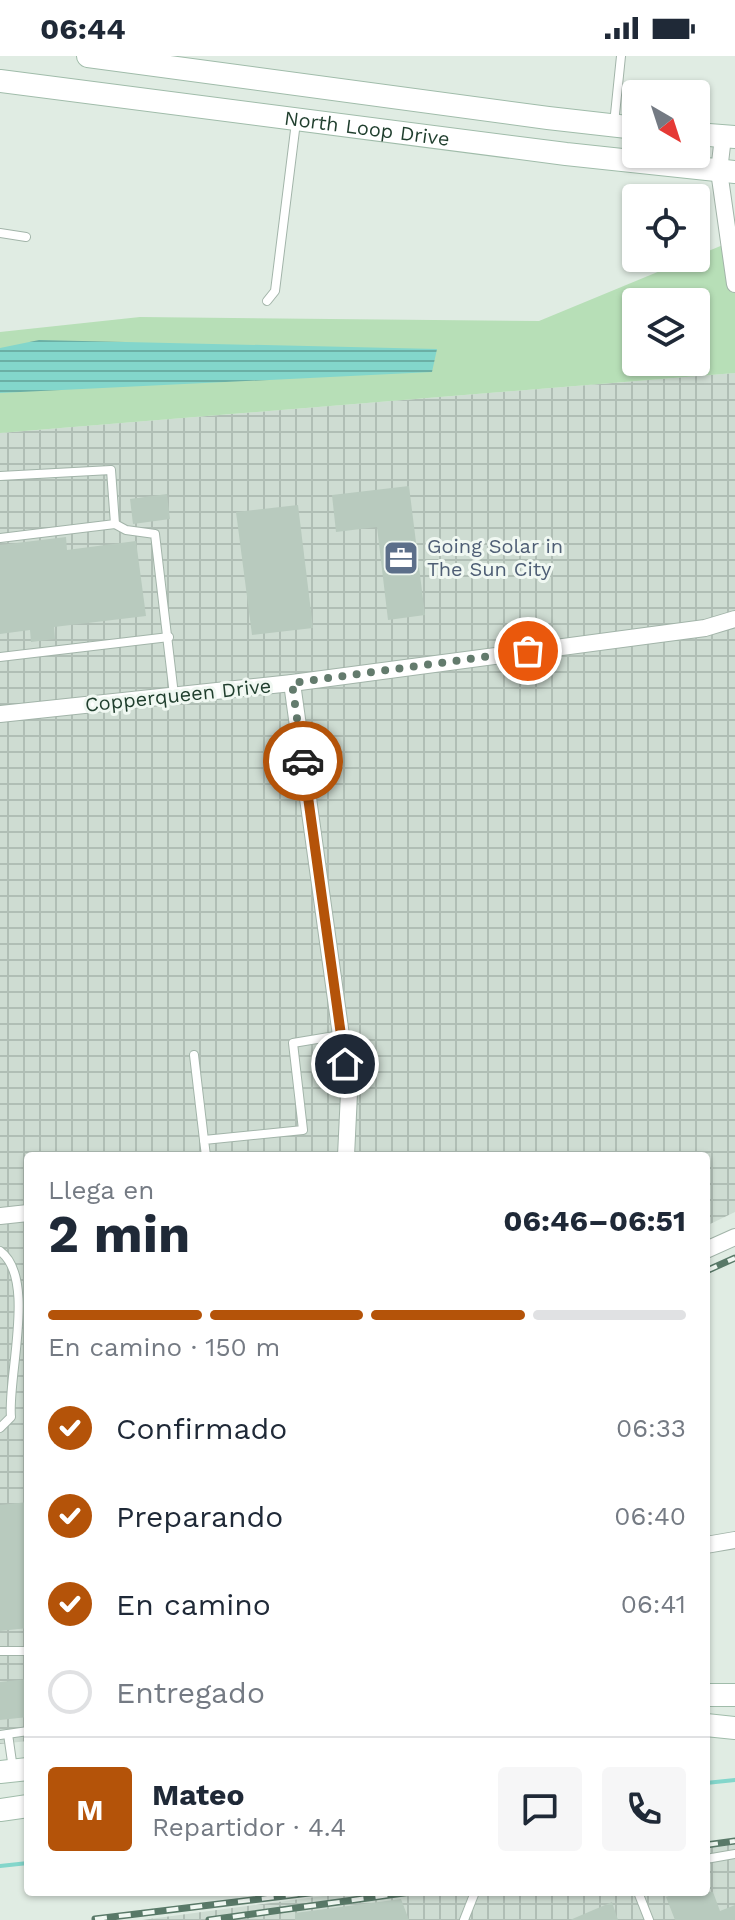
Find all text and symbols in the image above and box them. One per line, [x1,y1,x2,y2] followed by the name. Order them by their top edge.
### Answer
[40,11,126,46] text: 06:44
[622,80,710,168] north arrow
[622,80,710,376] map controls
[283,106,451,151] street label: North Loop Drive
[622,184,710,272] button: locate
[622,288,710,376] button: layers
[427,534,563,581] place label: Going Solar in The Sun City
[382,539,420,577] office icon: Going Solar in The Sun City
[494,617,562,685] pin
[506,629,550,673] icon: bag
[84,673,272,717] street label: Copperqueen Drive
[263,721,343,801] courier
[281,739,325,783] icon: car
[311,1030,379,1098] pin
[323,1042,367,1086] icon: home
[48,1175,154,1205] text: Llega en
[503,1203,686,1238] text: 06:46–06:51
[48,1204,190,1265] text: 2 min
[48,1332,280,1362] text: En camino · 150 m
[48,1406,92,1450] icon: check
[116,1411,287,1446] text: Confirmado
[616,1413,686,1443] text: 06:33
[48,1494,92,1538] icon: check
[116,1499,283,1534] text: Preparando
[614,1501,686,1531] text: 06:40
[48,1582,92,1626] icon: check
[116,1587,271,1622] text: En camino
[621,1589,686,1619] text: 06:41
[116,1675,265,1710] text: Entregado
[498,1767,582,1851] button: chat
[602,1767,686,1851] button: phone
[152,1777,244,1812] text: Mateo
[76,1792,104,1827] text: M
[152,1812,346,1842] text: Repartidor · 4.4

